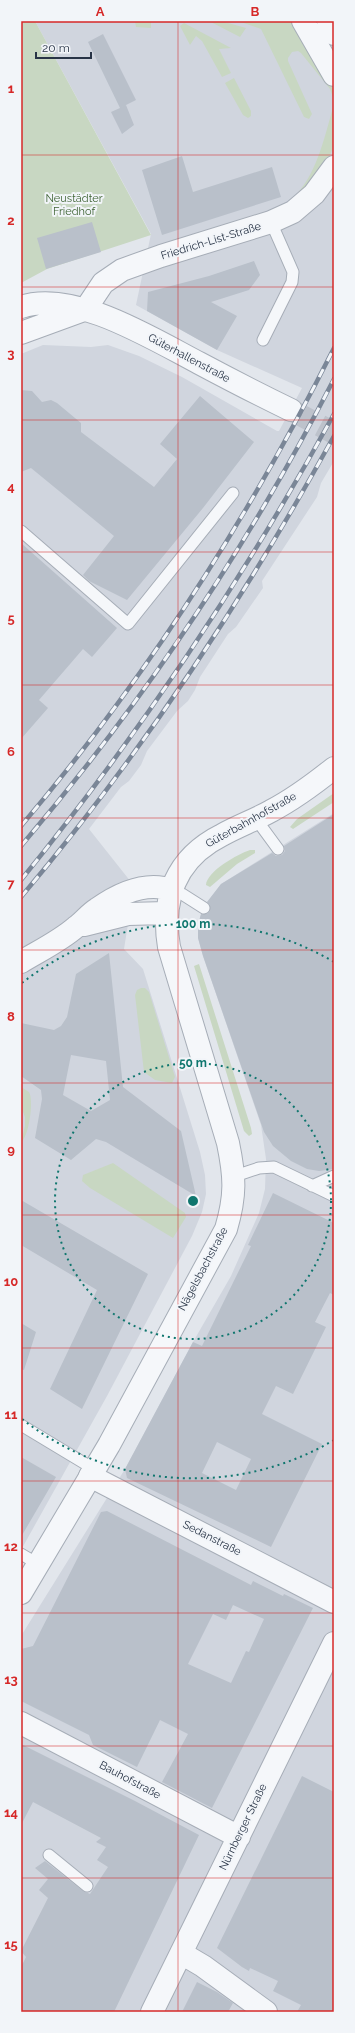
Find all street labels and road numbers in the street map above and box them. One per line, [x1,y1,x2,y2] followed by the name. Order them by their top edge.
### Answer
[159,219,263,262] street label: Friedrich-List-Straße
[146,331,233,385] street label: Güterhallenstraße
[203,789,299,850] street label: Güterbahnhofstraße
[176,1225,231,1313] street label: Nägelsbachstraße
[181,1518,244,1559] street label: Sedanstraße
[97,1758,163,1802] street label: Bauhofstraße
[216,1781,270,1872] street label: Nürnberger Straße

